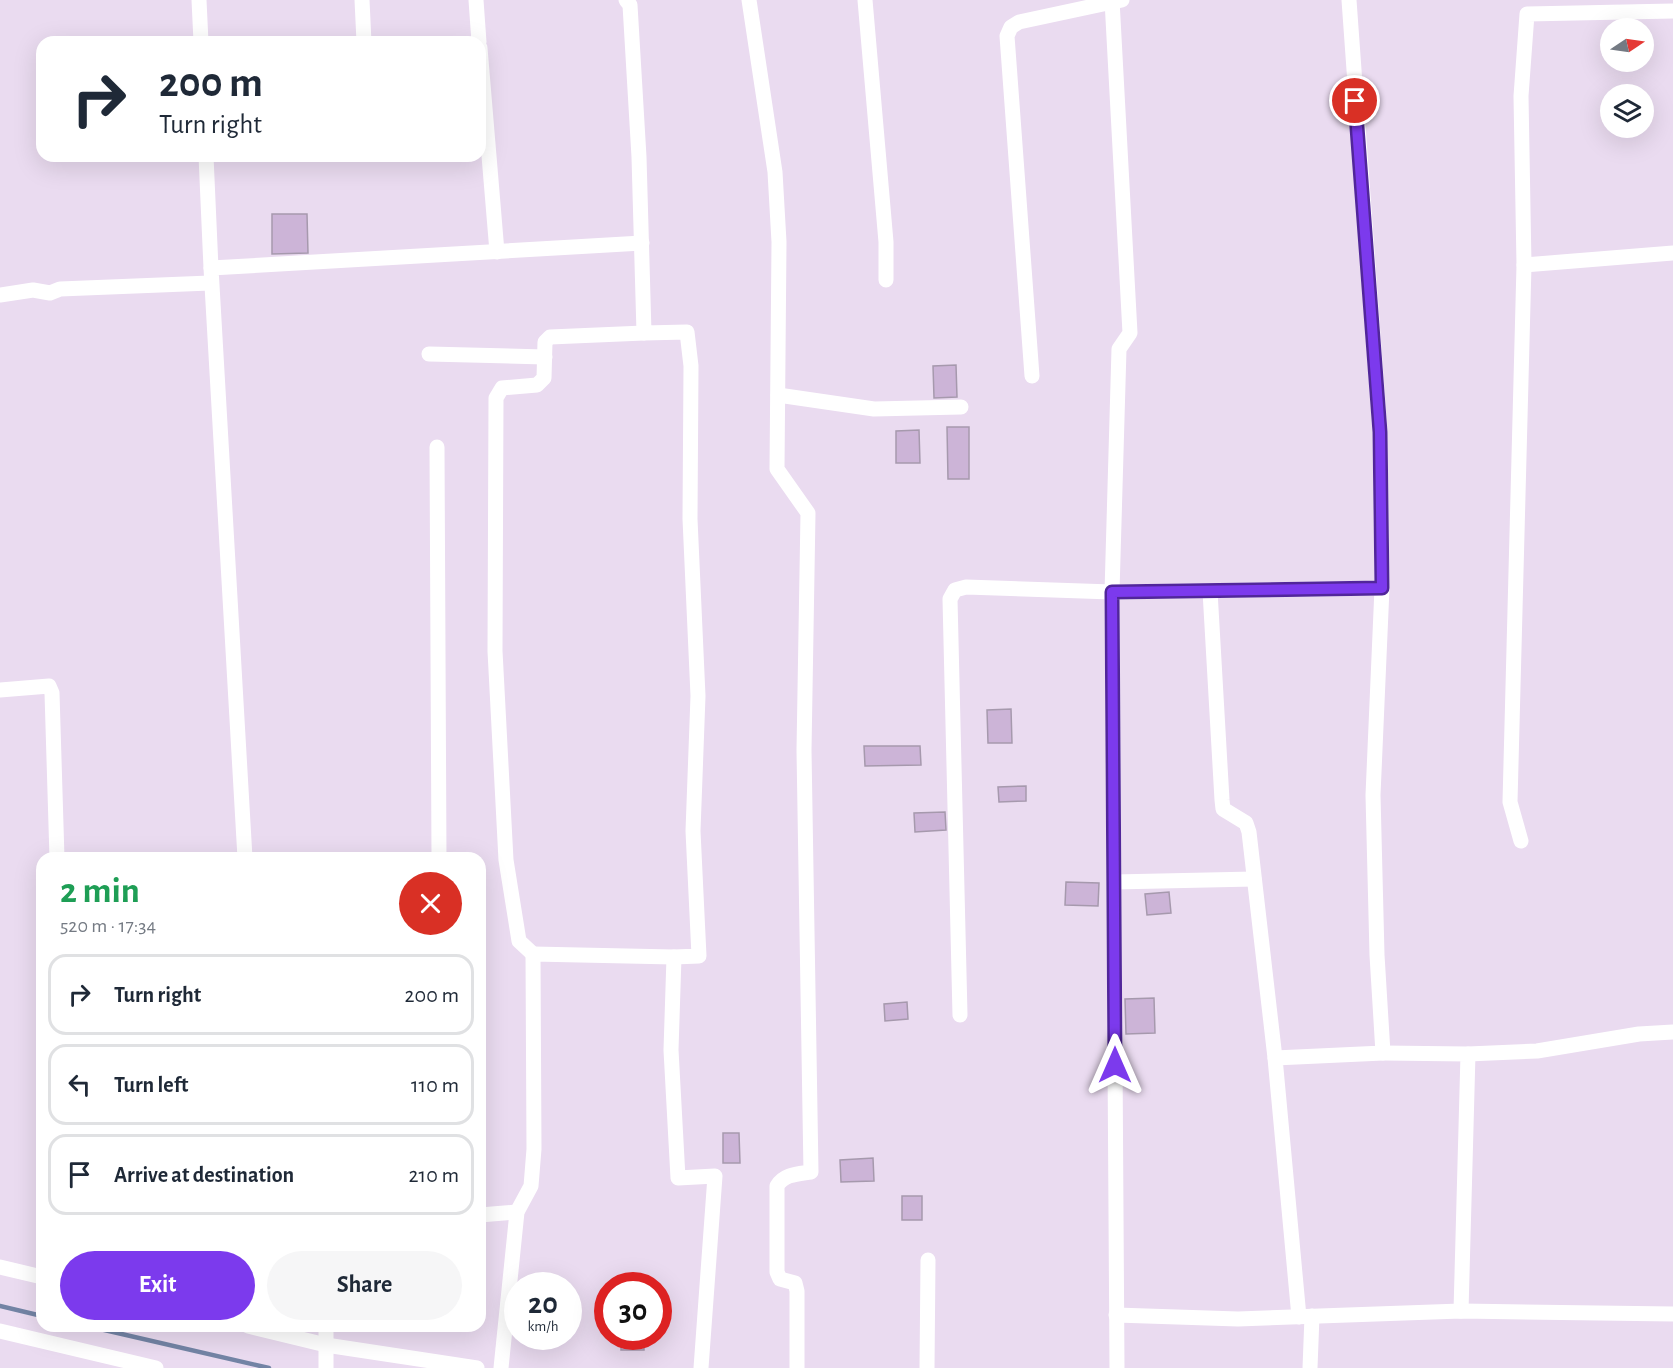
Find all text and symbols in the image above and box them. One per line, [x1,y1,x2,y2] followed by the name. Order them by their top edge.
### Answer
[1600,18,1654,72] north arrow
[1600,18,1654,138] map controls
[60,60,138,138] icon: right
[159,62,263,104] text: 200 m
[1329,75,1380,126] pin
[1338,84,1371,117] icon: arrive
[1600,84,1654,138] button: layers
[159,111,262,138] text: Turn right
[399,872,462,935] button: close
[60,873,140,909] text: 2 min
[60,916,156,936] text: 520 m · 17:34
[63,978,96,1011] icon: right
[114,984,201,1006] text: Turn right
[405,984,459,1006] text: 200 m
[1083,1033,1147,1097] position arrow
[63,1068,96,1101] icon: left
[114,1074,188,1096] text: Turn left
[411,1074,459,1096] text: 110 m
[63,1158,96,1191] icon: arrive
[114,1164,294,1186] text: Arrive at destination
[409,1164,459,1186] text: 210 m
[60,1251,255,1320] button: Exit
[267,1251,462,1320] button: Share
[594,1272,672,1350] speed limit sign: 30
[528,1289,558,1319] text: 20
[528,1319,558,1334] text: km/h

